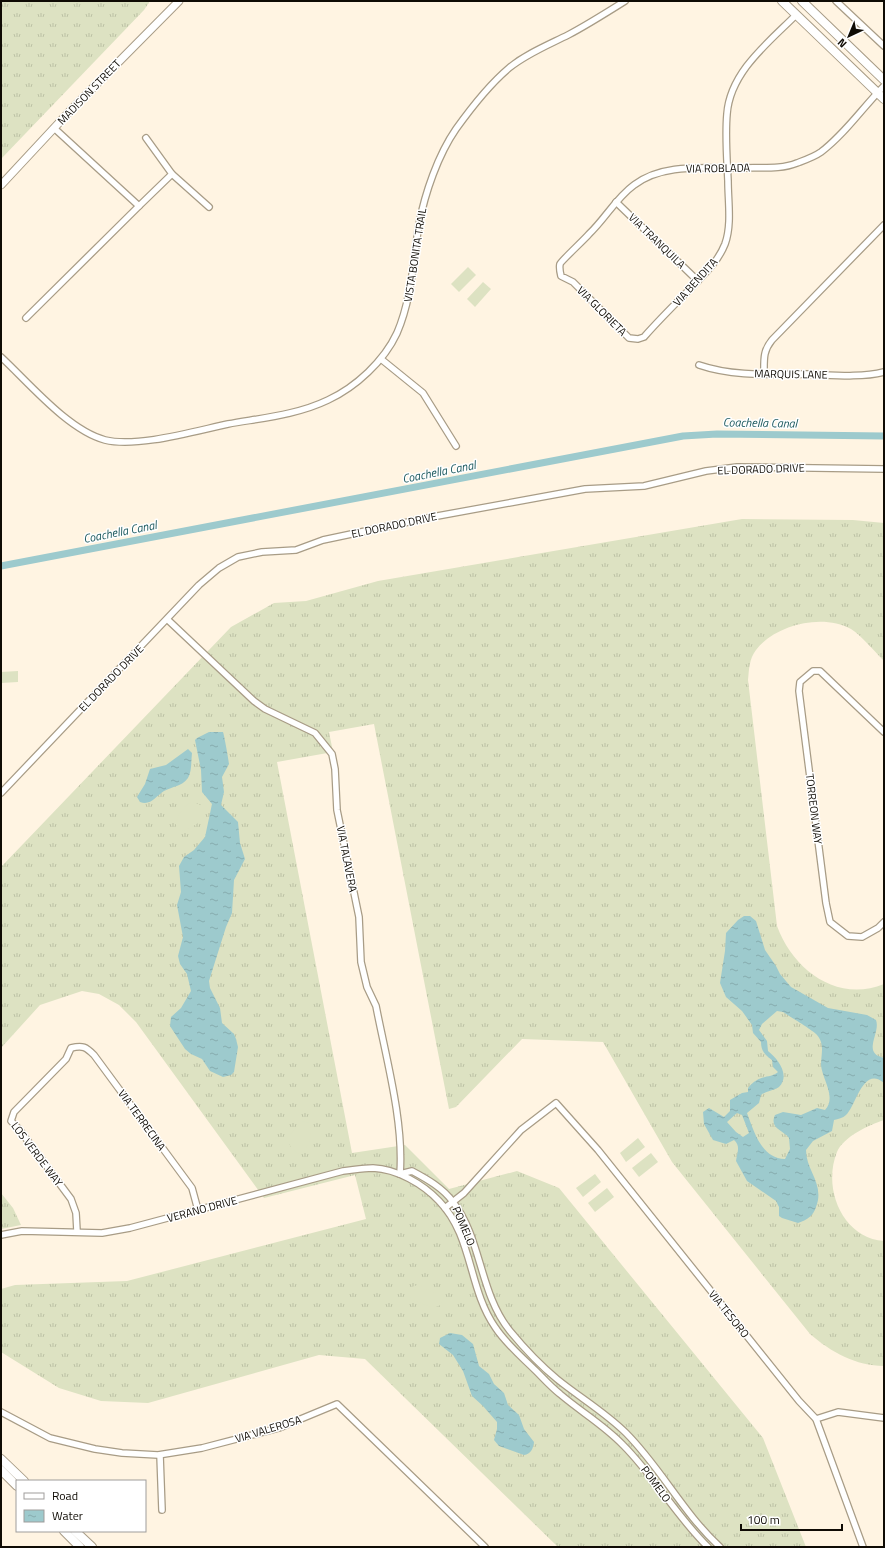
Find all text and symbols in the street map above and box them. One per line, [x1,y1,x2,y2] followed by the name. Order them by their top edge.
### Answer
[829,16,869,56] north arrow
[834,35,850,52] text: N
[54,56,124,128] street label: MADISON STREET
[686,159,751,177] street label: VIA ROBLADA
[400,206,430,303] street label: VISTA BONITA TRAIL
[625,210,689,273] street label: VIA TRANQUILA
[669,254,721,310] street label: VIA BENDITA
[574,283,631,340] street label: VIA GLORIETA
[754,365,828,383] street label: MARQUIS LANE
[723,412,799,433] water label: Coachella Canal
[401,455,479,488] water label: Coachella Canal
[717,459,805,479] street label: EL DORADO DRIVE
[350,508,438,542] street label: EL DORADO DRIVE
[82,515,160,548] water label: Coachella Canal
[75,641,147,715] street label: EL DORADO DRIVE
[802,773,826,845] street label: TORREON WAY
[333,825,361,894] street label: VIA TALAVERA
[114,1086,170,1154] street label: VIA TERRECINA
[7,1118,67,1190] street label: LOS VERDE WAY
[165,1192,239,1226] street label: VERANO DRIVE
[449,1204,479,1248] street label: POMELO
[705,1287,753,1341] street label: VIA TESORO
[233,1411,304,1447] street label: VIA VALEROSA
[637,1463,675,1505] street label: POMELO
[16,1480,146,1532] legend
[52,1486,78,1505] text: Road
[52,1506,83,1525] text: Water
[741,1506,842,1532] scale bar
[747,1510,780,1529] text: 100 m

